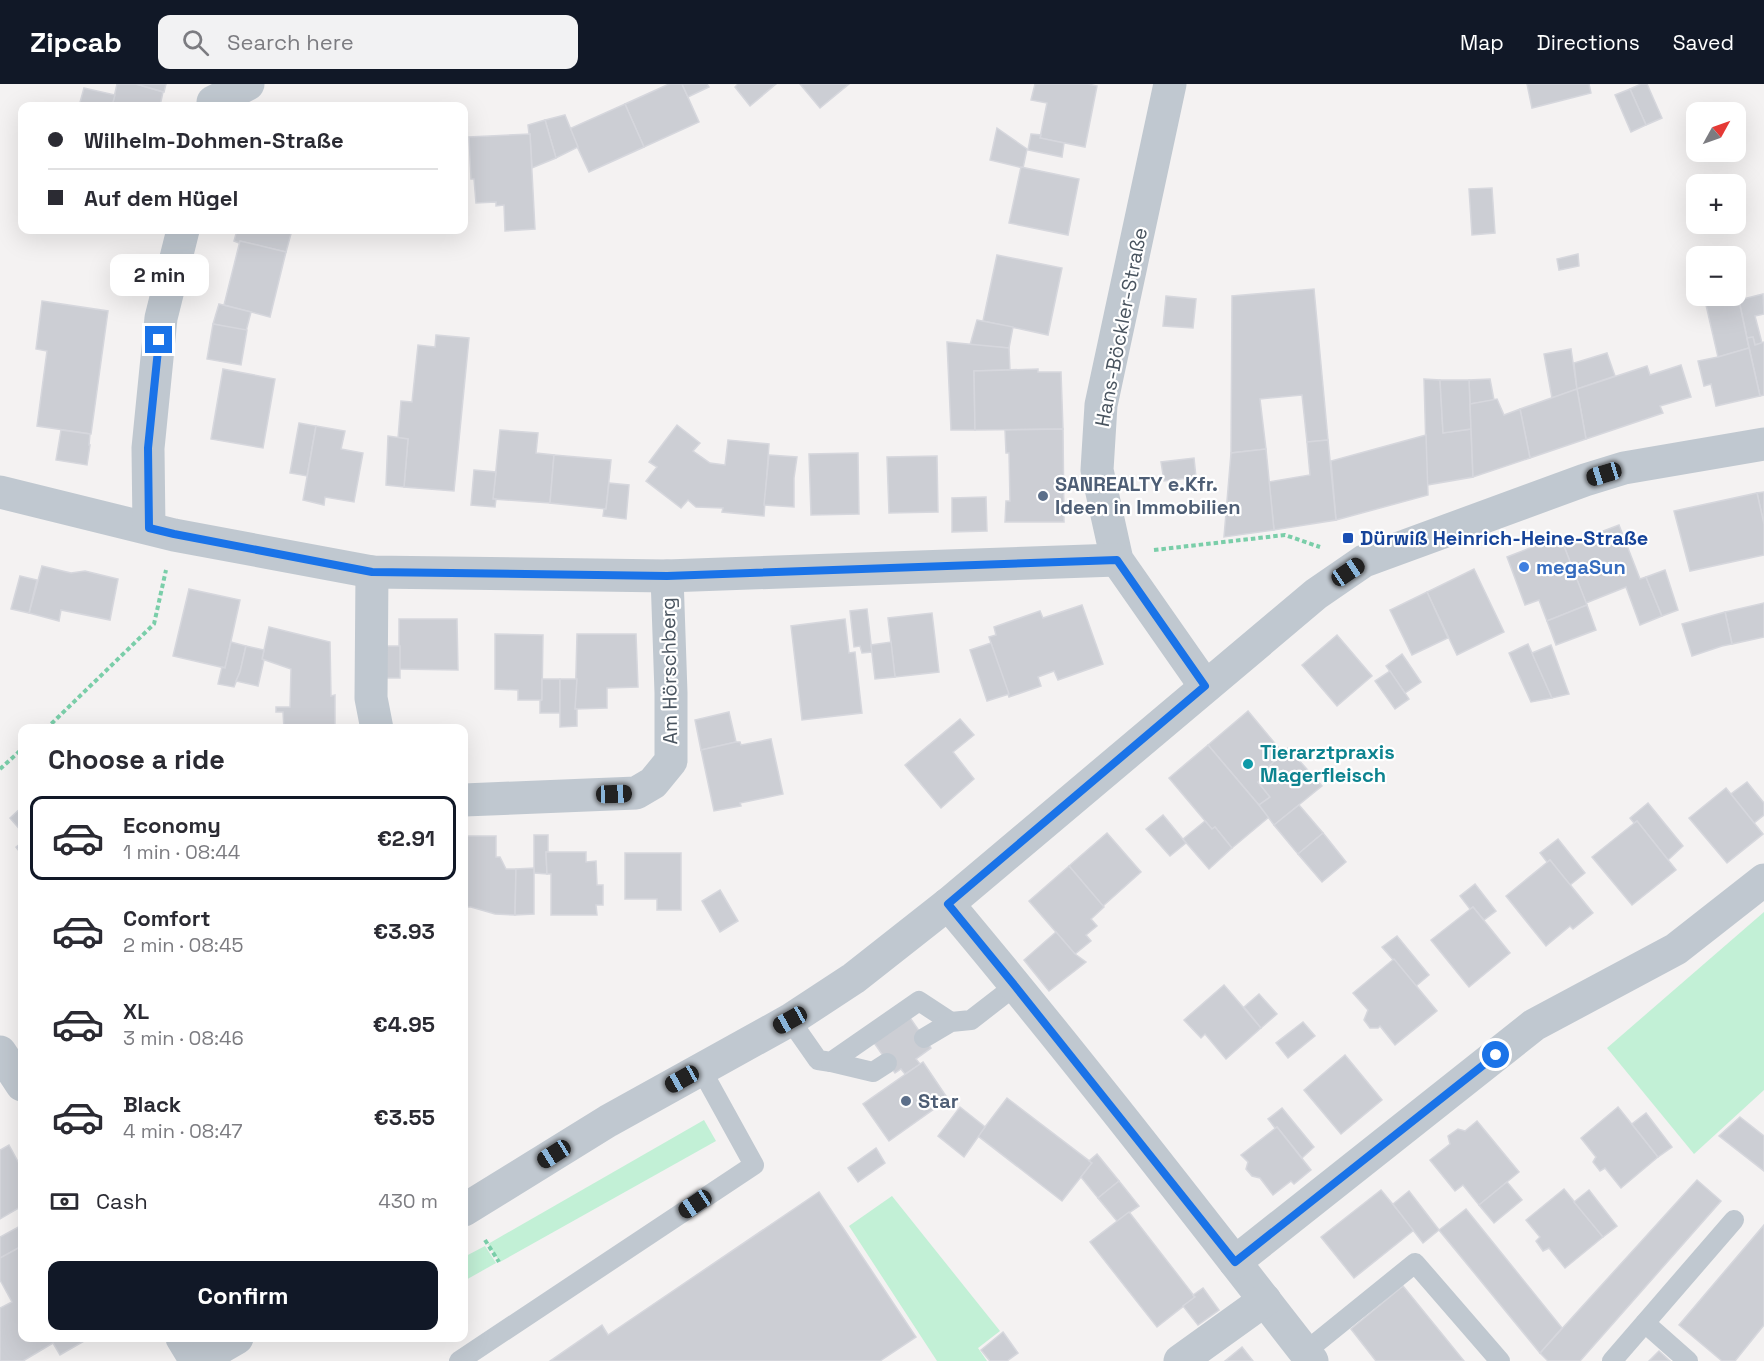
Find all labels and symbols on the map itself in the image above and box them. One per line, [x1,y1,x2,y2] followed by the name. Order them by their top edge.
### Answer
[1686,102,1746,162] north arrow
[1089,225,1153,429] street label: Hans-Böckler-Straße
[110,253,208,295] callout: 2 min
[145,326,172,353] route end
[1584,460,1624,488] car
[1055,471,1241,520] place label: SANREALTY e.Kfr. Ideen in Immobilien
[1036,489,1050,503] marker: SANREALTY e.Kfr. Ideen in Immobilien
[1360,525,1648,551] place label: Dürwiß Heinrich-Heine-Straße
[1341,531,1355,545] marker: Dürwiß Heinrich-Heine-Straße
[1328,554,1368,590] car
[1536,554,1626,580] place label: megaSun
[1517,560,1531,574] marker: megaSun
[655,597,683,745] street label: Am Hörschberg
[1260,739,1395,788] place label: Tierarztpraxis Magerfleisch
[1241,757,1255,771] marker: Tierarztpraxis Magerfleisch
[596,784,632,804] car
[770,1003,810,1037] car
[1482,1041,1509,1068] route start
[662,1062,702,1096] car
[918,1088,959,1114] place label: Star
[899,1094,913,1108] marker: Star
[534,1137,574,1171] car
[675,1186,715,1222] car

